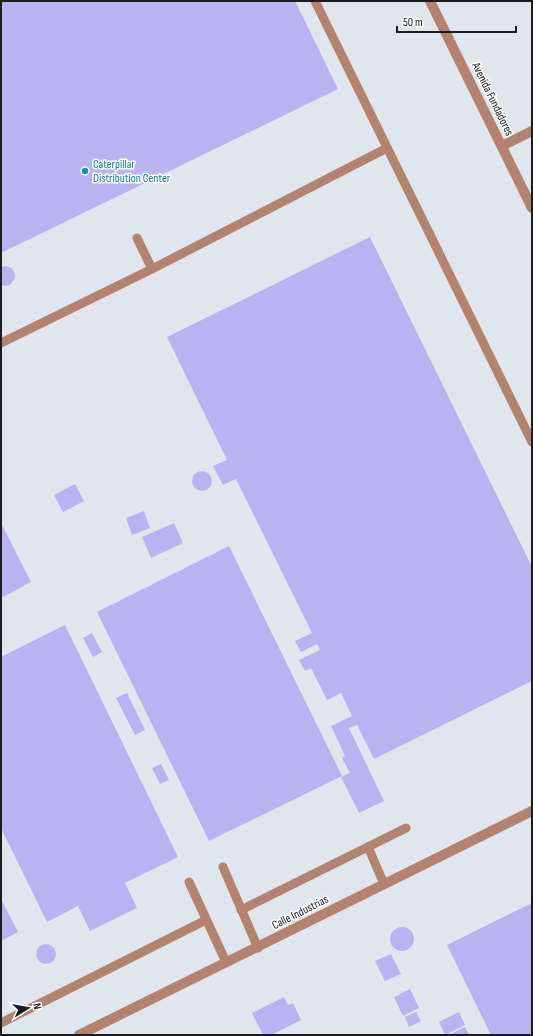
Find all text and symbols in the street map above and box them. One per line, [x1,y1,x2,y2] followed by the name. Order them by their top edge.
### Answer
[397,8,516,34] scale bar
[403,15,423,30] text: 50 m
[468,59,517,138] street label: Avenida Fundadores
[93,157,171,186] place label: Caterpillar Distribution Center
[80,166,90,176] marker: Caterpillar Distribution Center
[269,892,331,933] street label: Calle Industrias
[8,988,48,1028] north arrow
[30,1002,44,1010] text: N

